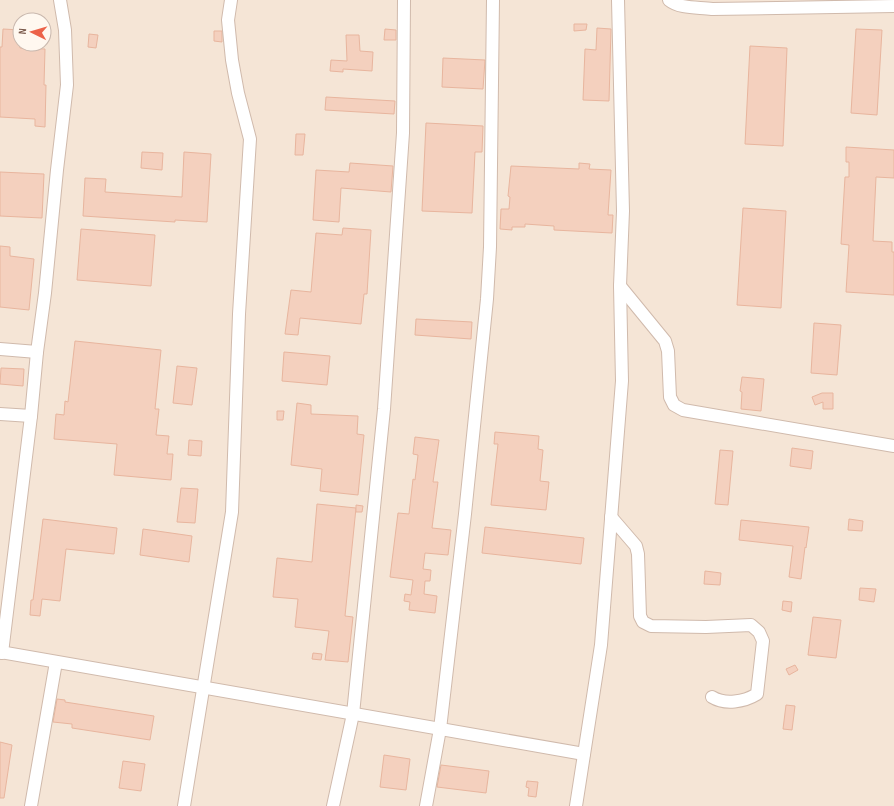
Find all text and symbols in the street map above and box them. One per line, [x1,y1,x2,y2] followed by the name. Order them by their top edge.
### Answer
[12,12,52,52] north arrow
[16,28,29,35] text: N

